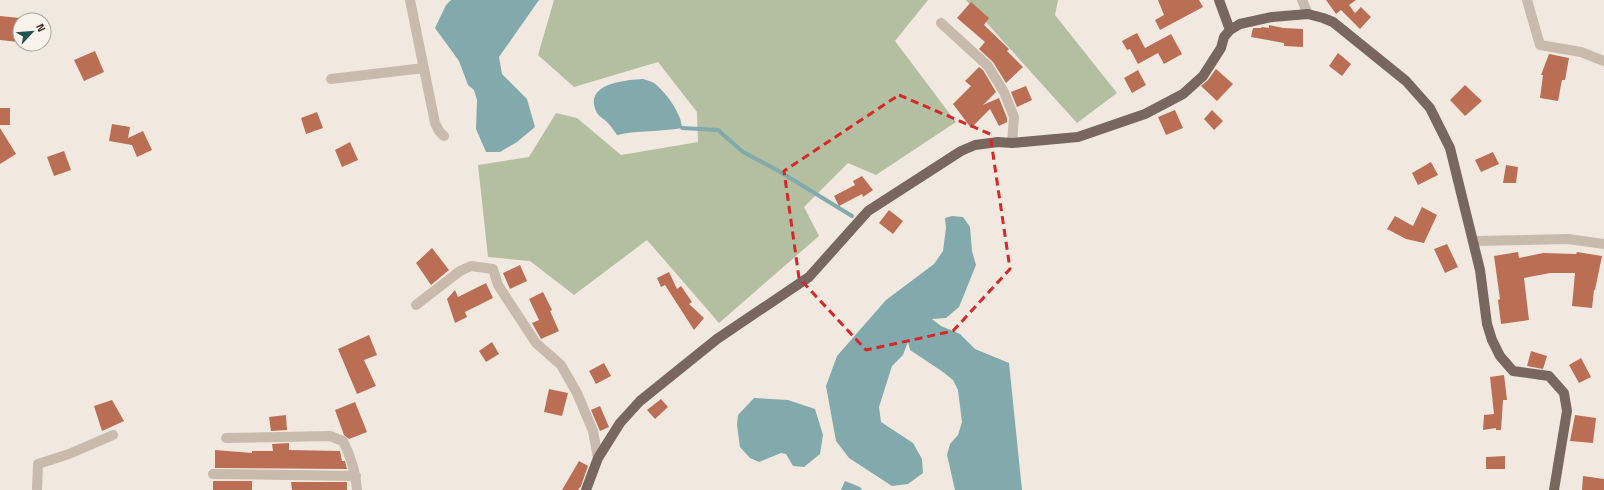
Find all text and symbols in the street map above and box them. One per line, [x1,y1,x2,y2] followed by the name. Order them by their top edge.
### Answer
[12,12,52,52] north arrow
[32,21,50,35] text: N

